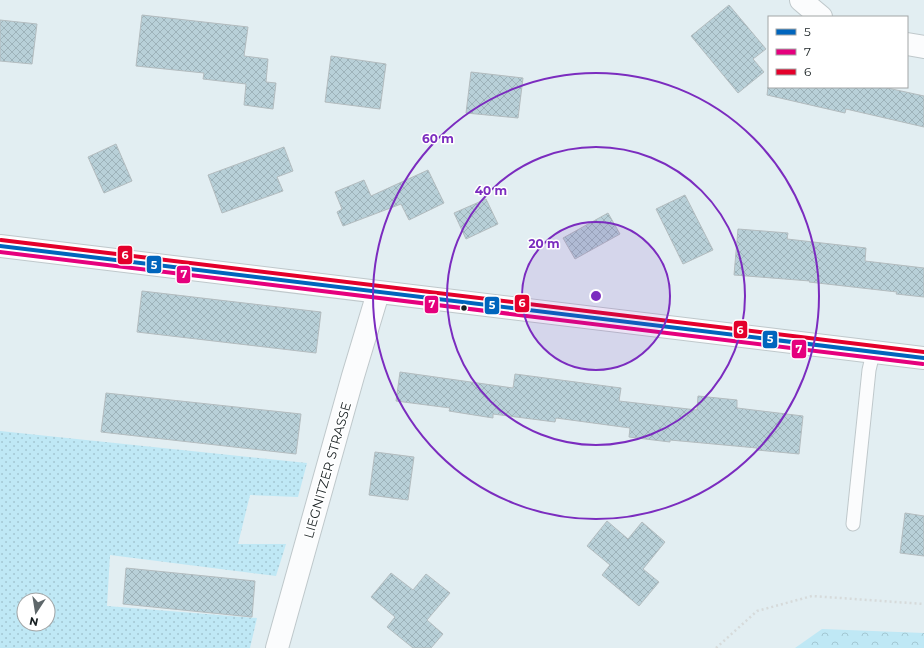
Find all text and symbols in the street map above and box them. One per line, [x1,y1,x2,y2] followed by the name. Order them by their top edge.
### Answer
[768,16,908,88] legend
[804,24,811,39] text: 5
[804,44,811,59] text: 7
[804,64,811,79] text: 6
[422,131,454,146] text: 60 m
[475,183,507,198] text: 40 m
[528,236,560,251] text: 20 m
[117,245,133,265] line badge: 6
[121,248,129,262] text: 6
[146,255,162,274] line badge: 5
[151,258,158,272] text: 5
[176,265,191,284] line badge: 7
[181,267,188,281] text: 7
[589,289,603,303] centre of rings
[514,294,530,313] line badge: 6
[424,295,439,314] line badge: 7
[484,296,500,315] line badge: 5
[518,296,526,310] text: 6
[429,297,436,311] text: 7
[489,298,496,312] text: 5
[459,303,469,313] unlabelled marker
[733,320,748,339] line badge: 6
[736,323,744,337] text: 6
[762,330,778,349] line badge: 5
[767,332,774,346] text: 5
[791,339,807,359] line badge: 7
[796,342,803,356] text: 7
[300,400,354,540] street label: LIEGNITZER STRASSE
[16,592,56,632] north arrow
[28,614,40,630] text: N

